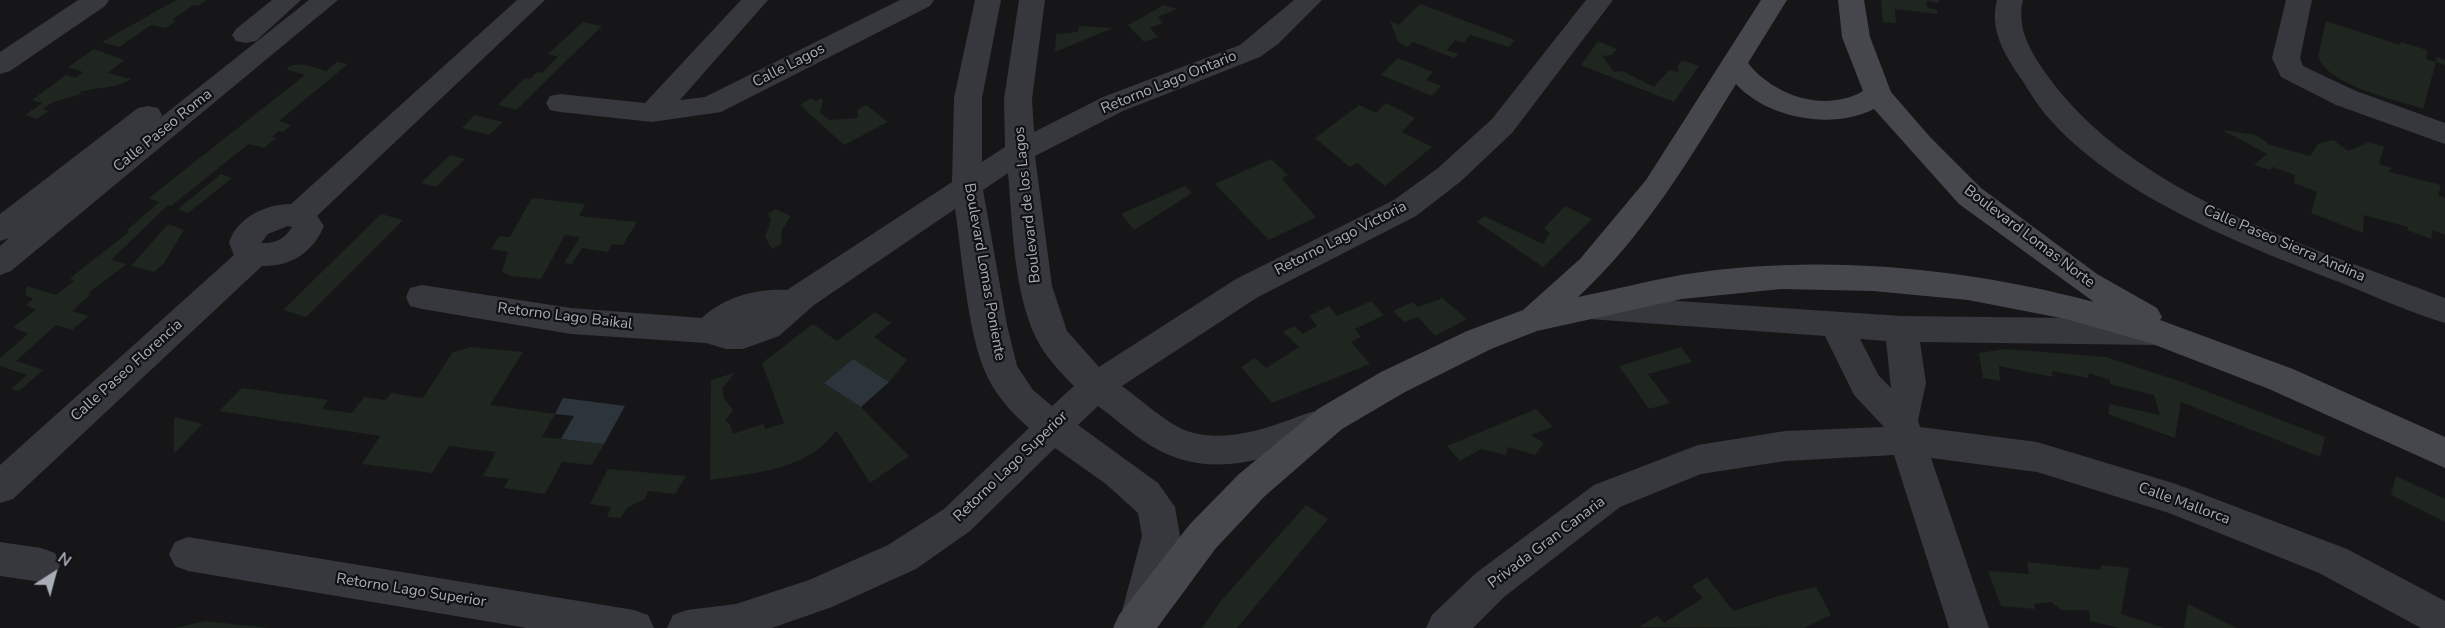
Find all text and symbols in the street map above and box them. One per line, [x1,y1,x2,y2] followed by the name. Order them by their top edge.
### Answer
[750,40,828,92] street label: Calle Lagos
[1098,48,1240,118] street label: Retorno Lago Ontario
[110,86,216,176] street label: Calle Paseo Roma
[1011,126,1045,284] street label: Boulevard de los Lagos
[960,182,1008,362] street label: Boulevard Lomas Poniente
[1960,182,2098,292] street label: Boulevard Lomas Norte
[1272,198,1410,280] street label: Retorno Lago Victoria
[2200,202,2368,286] street label: Calle Paseo Sierra Andina
[496,300,634,334] street label: Retorno Lago Baikal
[67,316,187,426] street label: Calle Paseo Florencia
[950,408,1072,526] street label: Retorno Lago Superior
[2136,479,2232,529] street label: Calle Mallorca
[1485,493,1609,593] street label: Privada Gran Canaria
[24,544,84,604] north arrow
[53,547,76,572] text: N
[335,570,487,612] street label: Retorno Lago Superior

